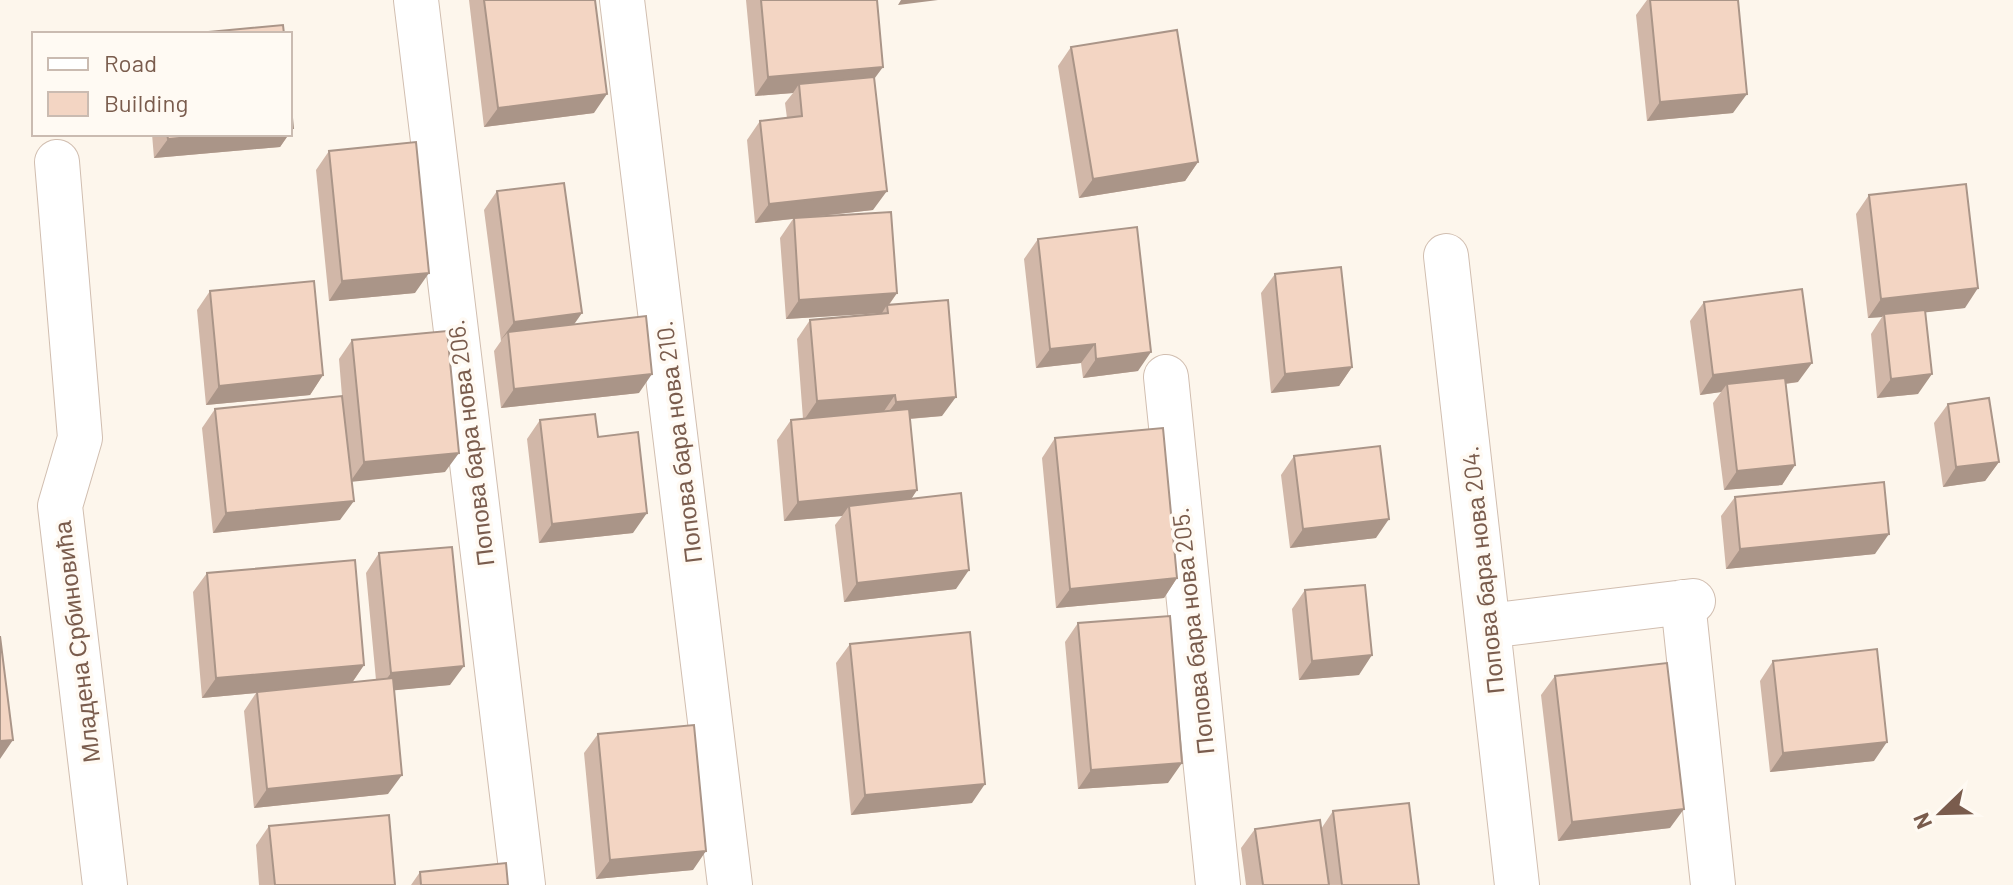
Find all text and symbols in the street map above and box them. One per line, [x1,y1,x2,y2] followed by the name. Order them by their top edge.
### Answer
[32,32,292,136] legend
[104,48,157,77] text: Road
[104,88,188,117] text: Building
[440,318,500,568] street label: Попова бара нова 206.
[649,319,707,565] street label: Попова бара нова 210.
[1455,445,1509,695] street label: Попова бара нова 204.
[1165,506,1219,756] street label: Попова бара нова 205.
[47,519,105,765] street label: Младена Србиновића
[1901,773,1981,853] north arrow
[1907,809,1936,833] text: N

